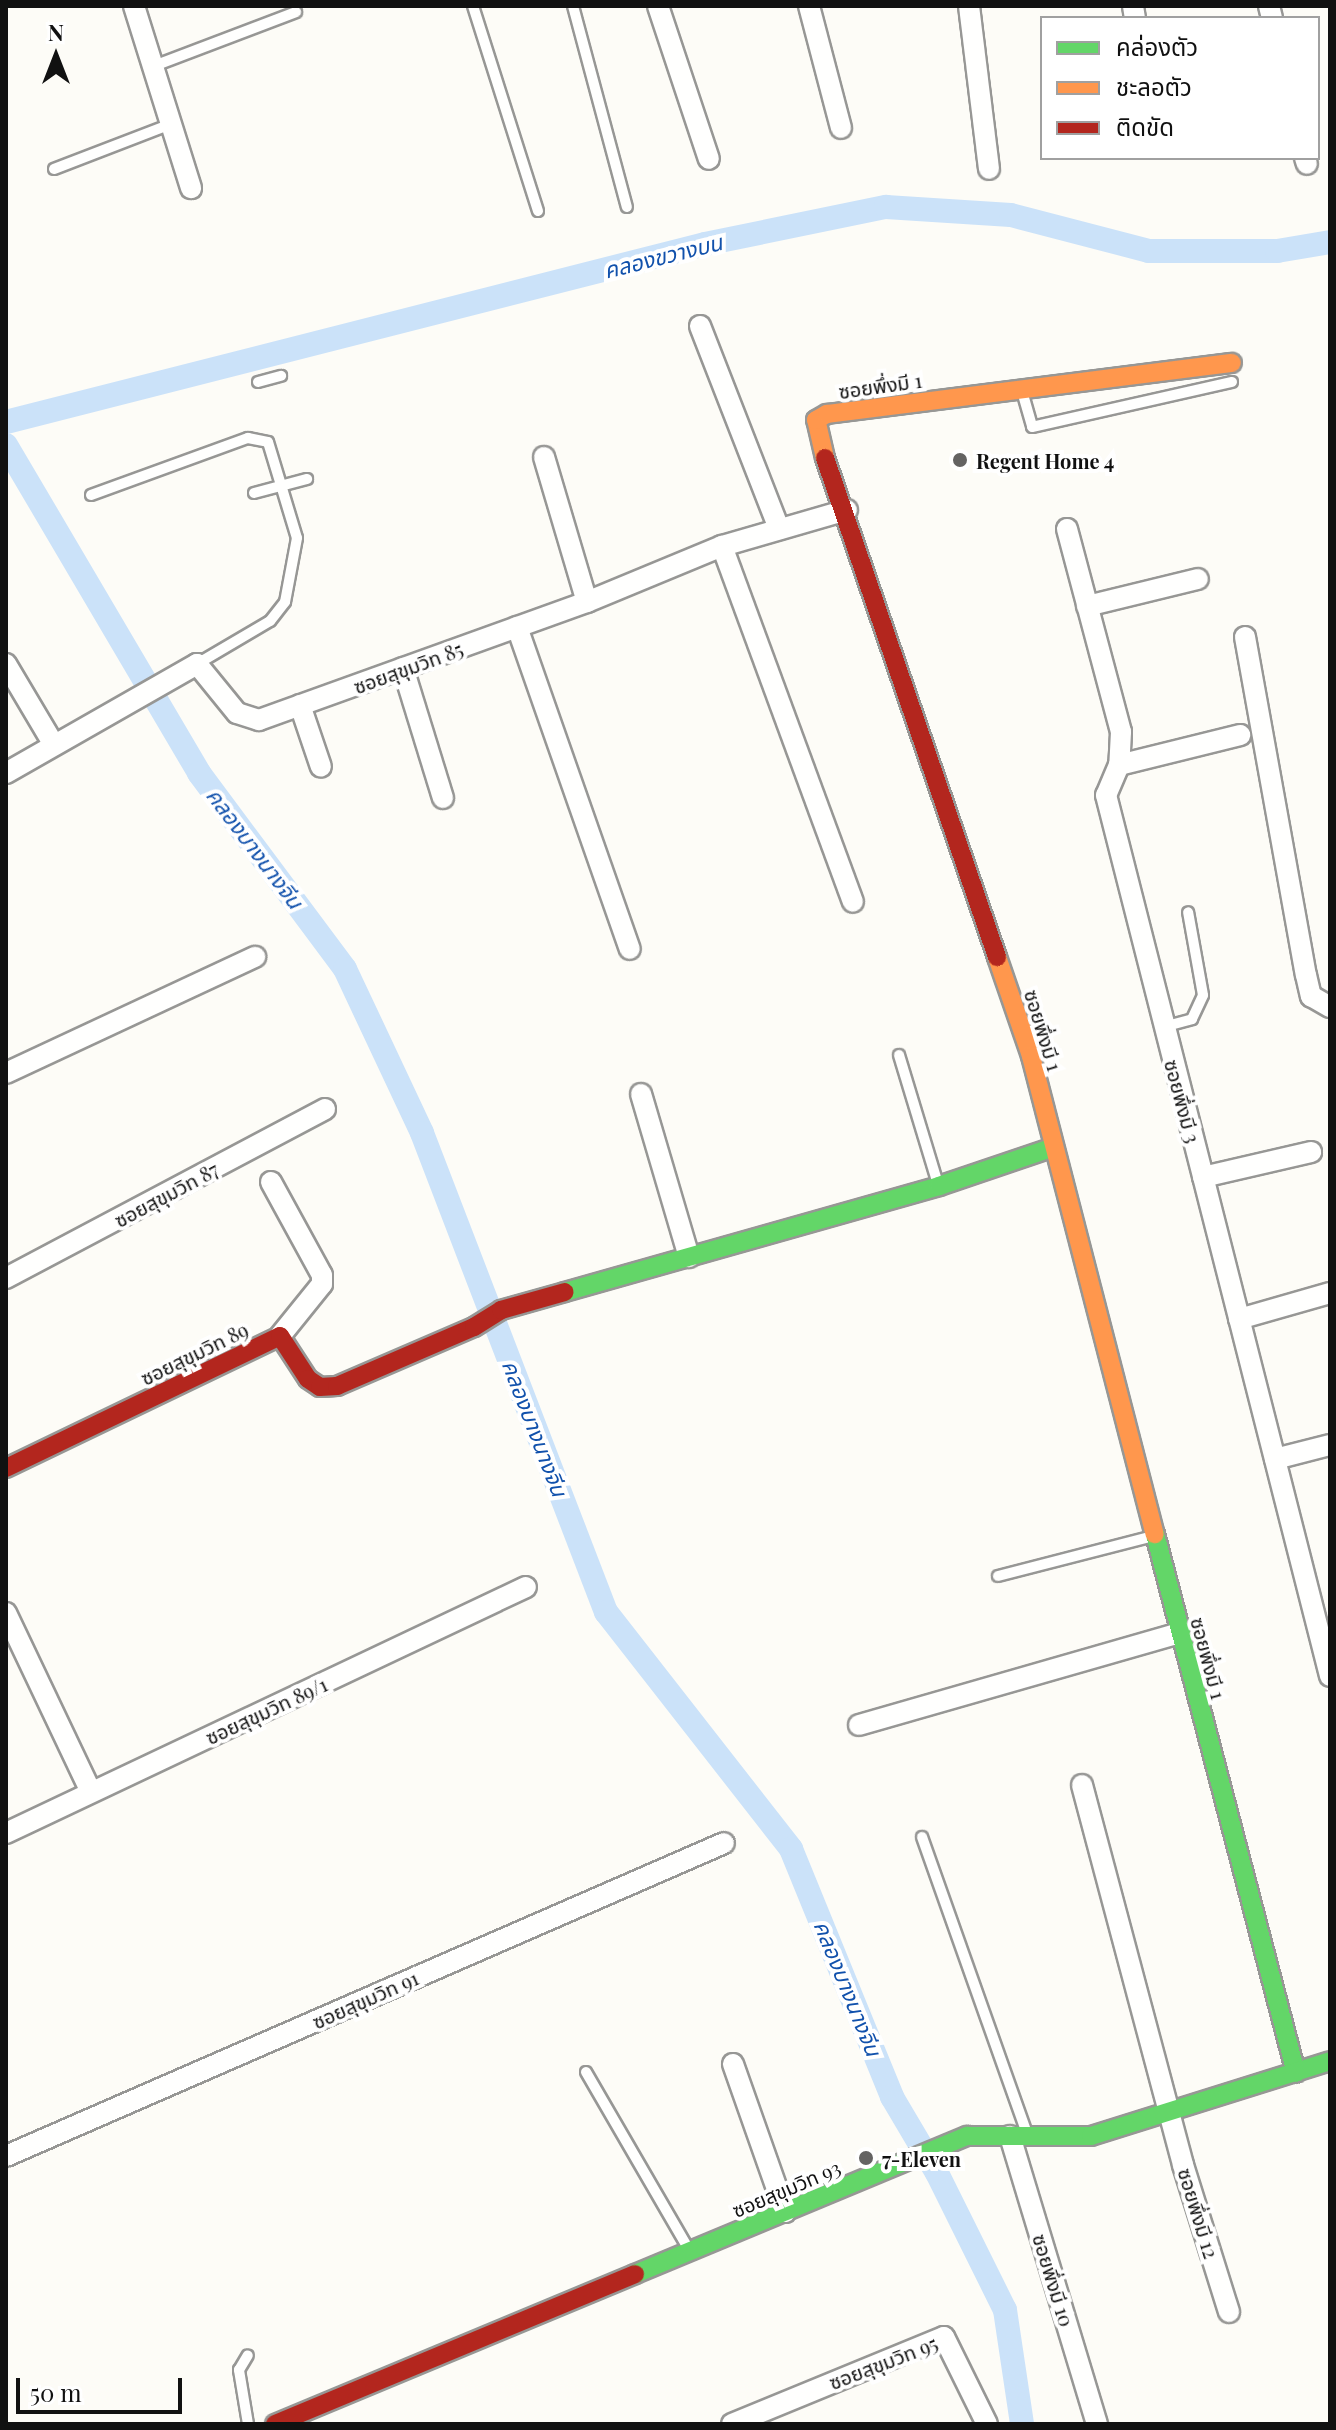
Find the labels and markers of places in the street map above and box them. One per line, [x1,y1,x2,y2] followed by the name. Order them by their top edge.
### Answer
[976,448,1115,472] place label: Regent Home 4
[951,451,969,469] marker: Regent Home 4
[882,2146,961,2170] place label: 7-Eleven
[857,2149,875,2167] marker: 7-Eleven

